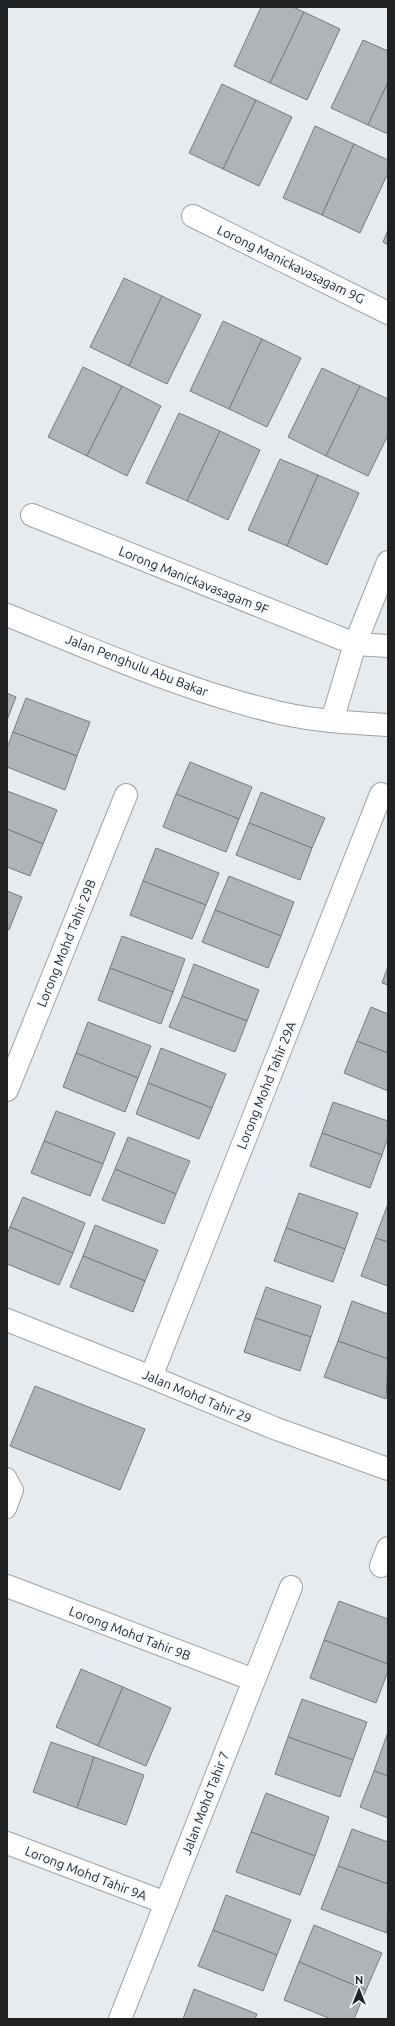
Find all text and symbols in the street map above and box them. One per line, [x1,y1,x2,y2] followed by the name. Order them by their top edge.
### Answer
[215,222,367,306] street label: Lorong Manickavasagam 9G
[117,543,271,617] street label: Lorong Manickavasagam 9F
[64,631,210,699] street label: Jalan Penghulu Abu Bakar
[34,877,98,1009] street label: Lorong Mohd Tahir 29B
[234,1019,298,1151] street label: Lorong Mohd Tahir 29A
[140,1367,254,1425] street label: Jalan Mohd Tahir 29
[67,1603,193,1663] street label: Lorong Mohd Tahir 9B
[179,1749,231,1857] street label: Jalan Mohd Tahir 7
[23,1843,149,1903] street label: Lorong Mohd Tahir 9A
[339,1970,379,2010] north arrow
[355,1974,363,1986] text: N

